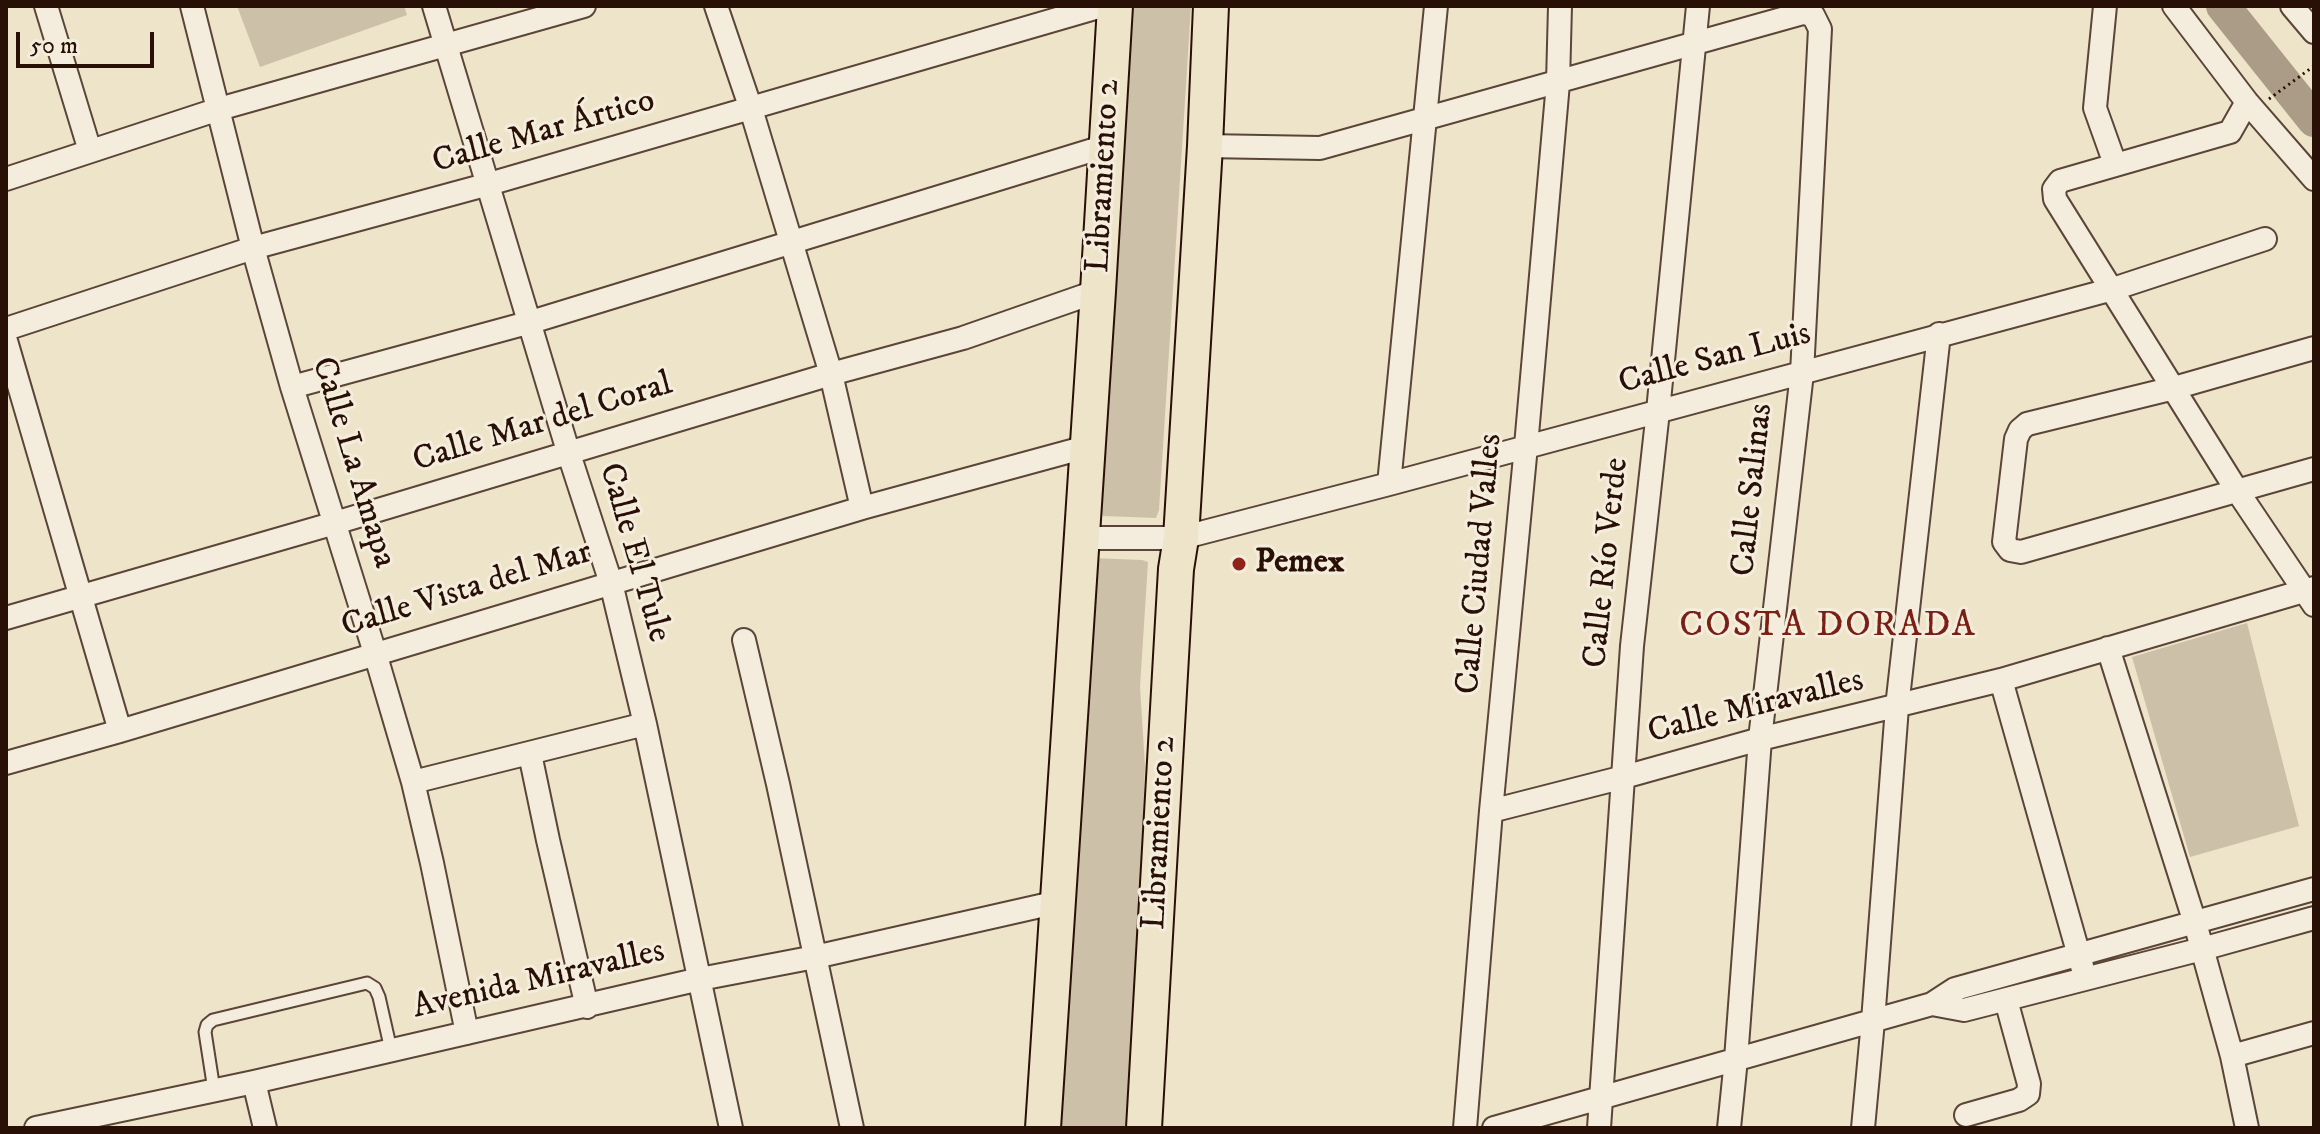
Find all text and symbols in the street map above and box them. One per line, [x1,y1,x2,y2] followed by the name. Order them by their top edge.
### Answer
[20,16,158,66] scale bar
[30,31,78,61] text: 50 m
[1080,78,1130,274] street label: Libramiento 2
[428,82,660,184] street label: Calle Mar Ártico
[1615,315,1815,405] street label: Calle San Luis
[301,353,403,573] street label: Calle La Amapa
[408,365,678,483] street label: Calle Mar del Coral
[1725,402,1783,578] street label: Calle Salinas
[1449,432,1513,696] street label: Calle Ciudad Valles
[1577,456,1639,670] street label: Calle Río Verde
[588,459,678,647] street label: Calle El Tule
[337,534,597,648] street label: Calle Vista del Mar
[1255,544,1345,584] place label: Pemex
[1230,555,1248,573] marker: Pemex
[1679,606,1977,650] district label: COSTA DORADA
[1644,662,1868,754] street label: Calle Miravalles
[1136,735,1186,931] street label: Libramiento 2
[409,932,669,1030] street label: Avenida Miravalles

